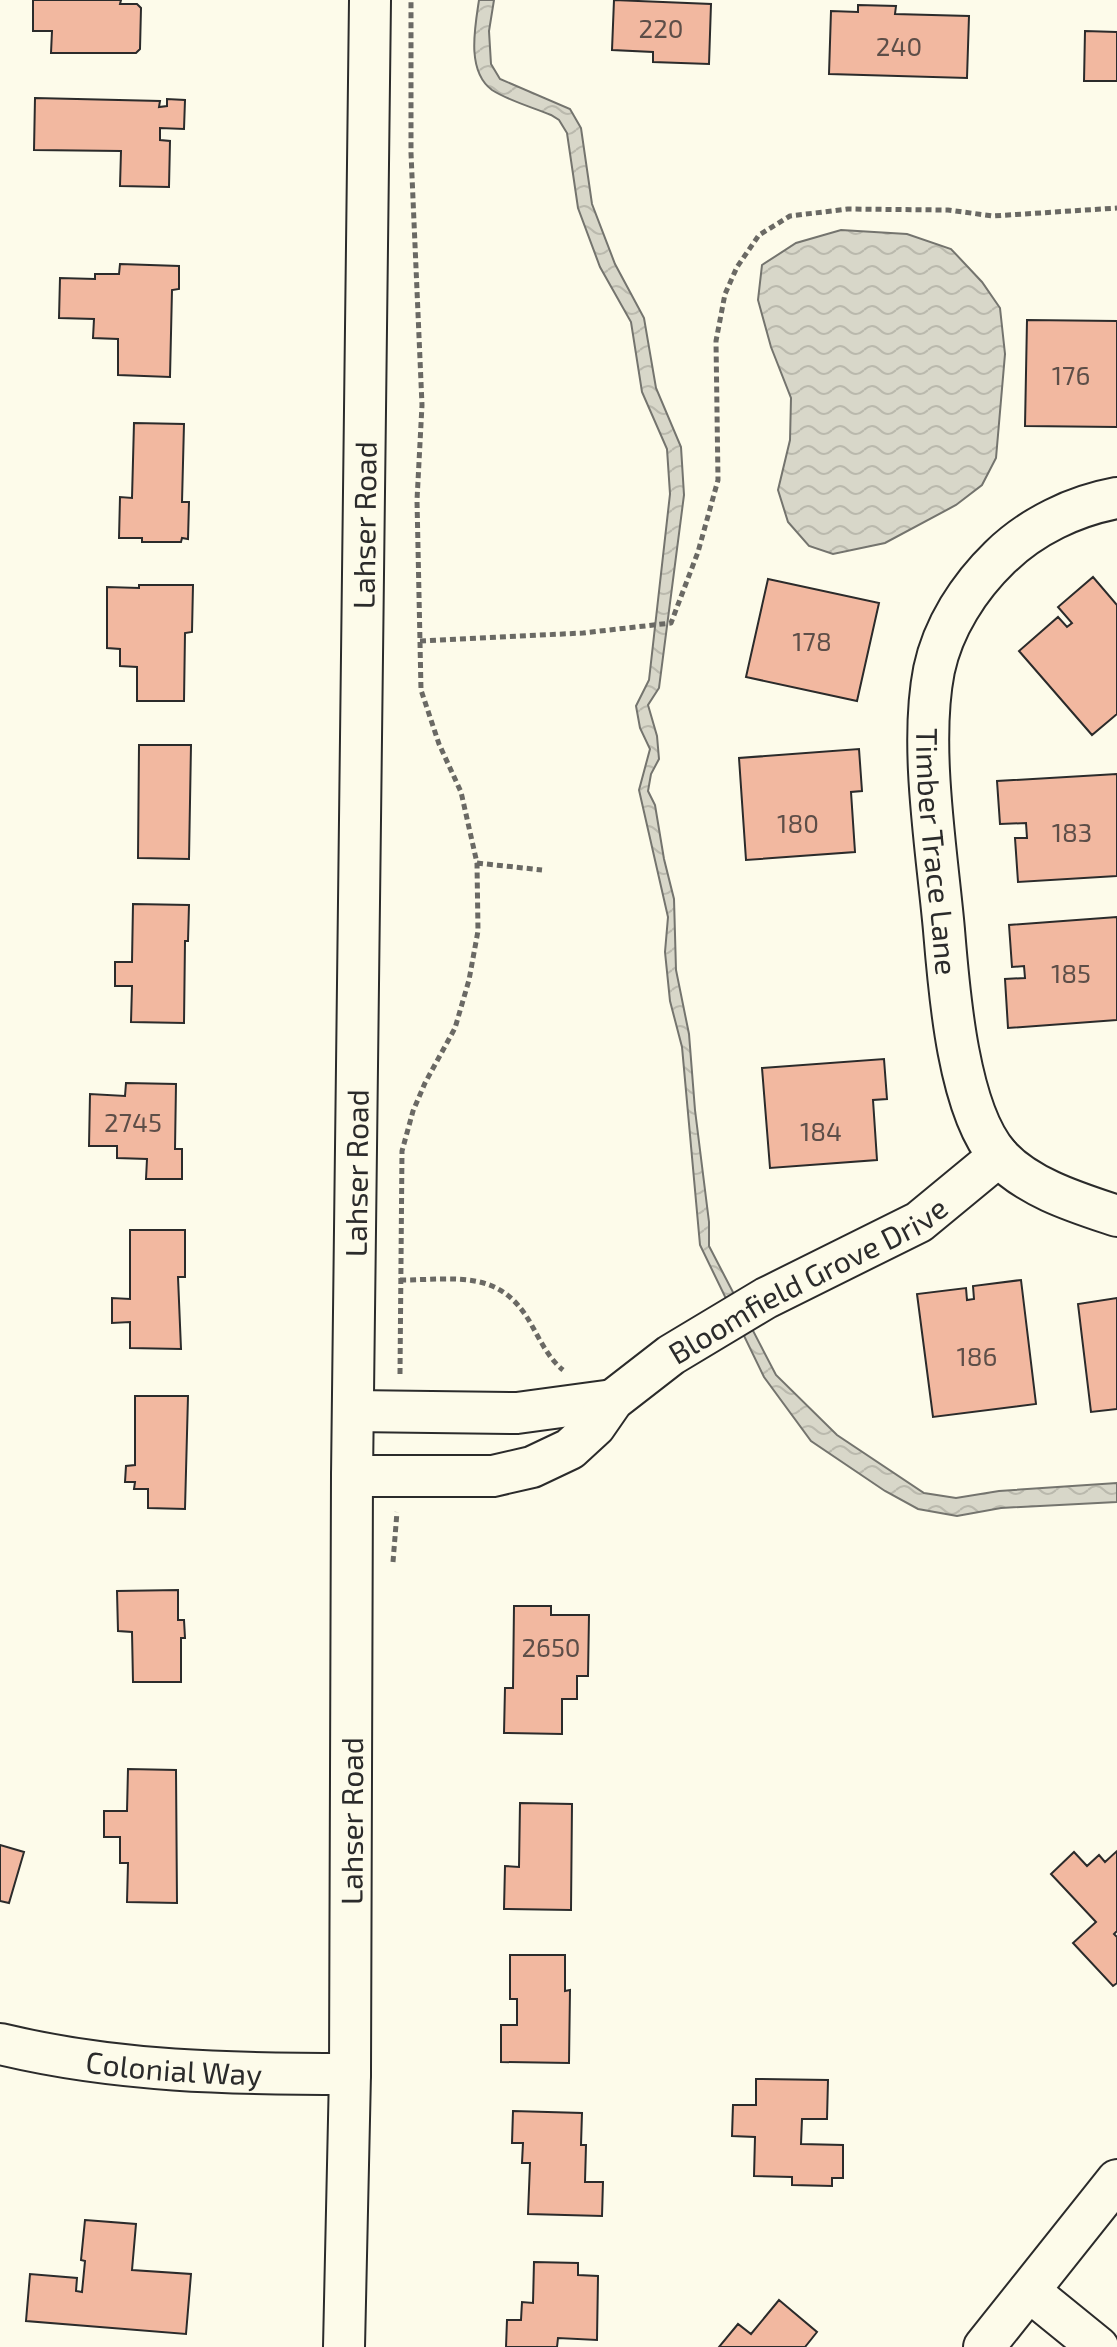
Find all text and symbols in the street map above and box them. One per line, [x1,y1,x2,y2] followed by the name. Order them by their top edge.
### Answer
[639,12,683,43] house number: 220
[876,30,922,61] house number: 240
[1052,359,1090,390] house number: 176
[345,441,383,609] street label: Lahser Road
[792,625,832,656] house number: 178
[910,728,966,977] street label: Timber Trace Lane
[777,807,819,838] house number: 180
[1052,816,1092,847] house number: 183
[1051,957,1091,988] house number: 185
[337,1089,375,1257] street label: Lahser Road
[104,1106,162,1137] house number: 2745
[800,1115,842,1146] house number: 184
[662,1189,954,1371] street label: Bloomfield Grove Drive
[956,1340,998,1371] house number: 186
[521,1631,581,1662] house number: 2650
[333,1737,369,1905] street label: Lahser Road
[84,2043,263,2091] street label: Colonial Way

